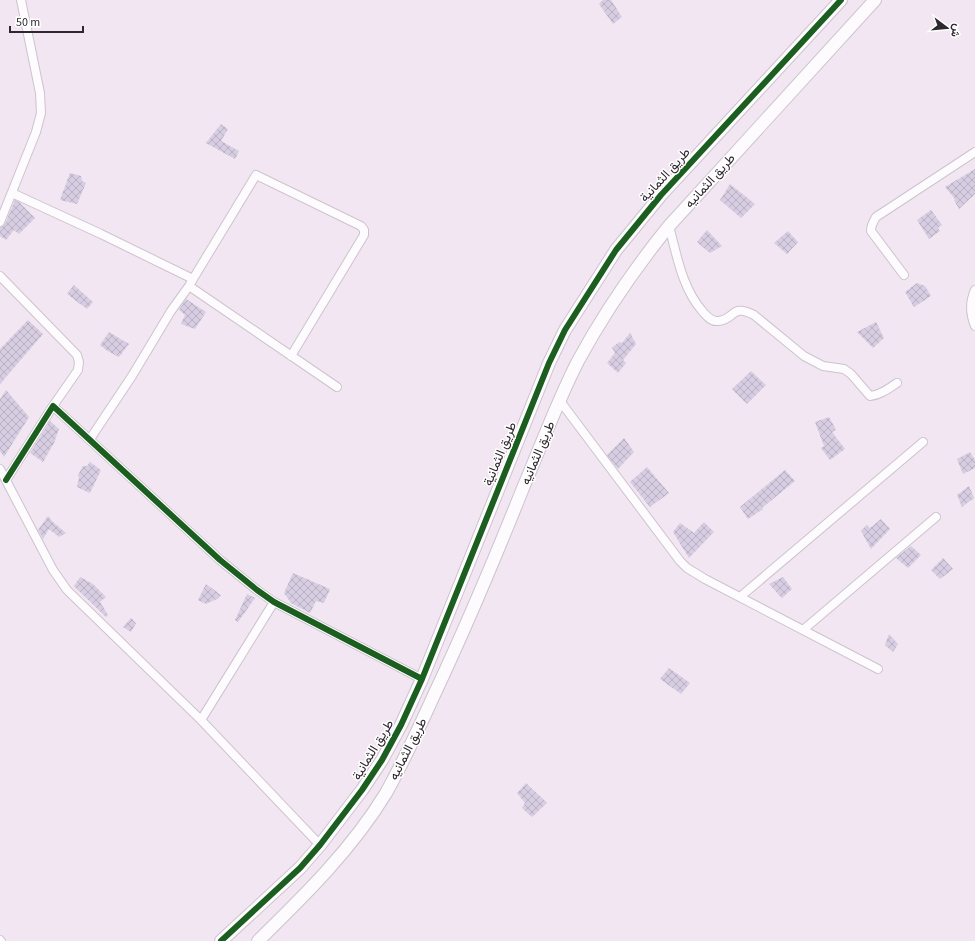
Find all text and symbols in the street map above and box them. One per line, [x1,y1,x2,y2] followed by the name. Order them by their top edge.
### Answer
[10,8,83,34] scale bar
[927,8,967,48] north arrow
[16,14,40,31] text: 50 m
[947,22,965,39] text: ش
[636,144,694,206] street label: طريق الثمانية
[681,150,739,212] street label: طريق الثمانيه
[517,418,559,488] street label: طريق الثمانيه
[479,419,521,489] street label: طريق الثمانية
[385,715,431,783] street label: طريق الثمانيه
[348,716,398,784] street label: طريق الثمانية

